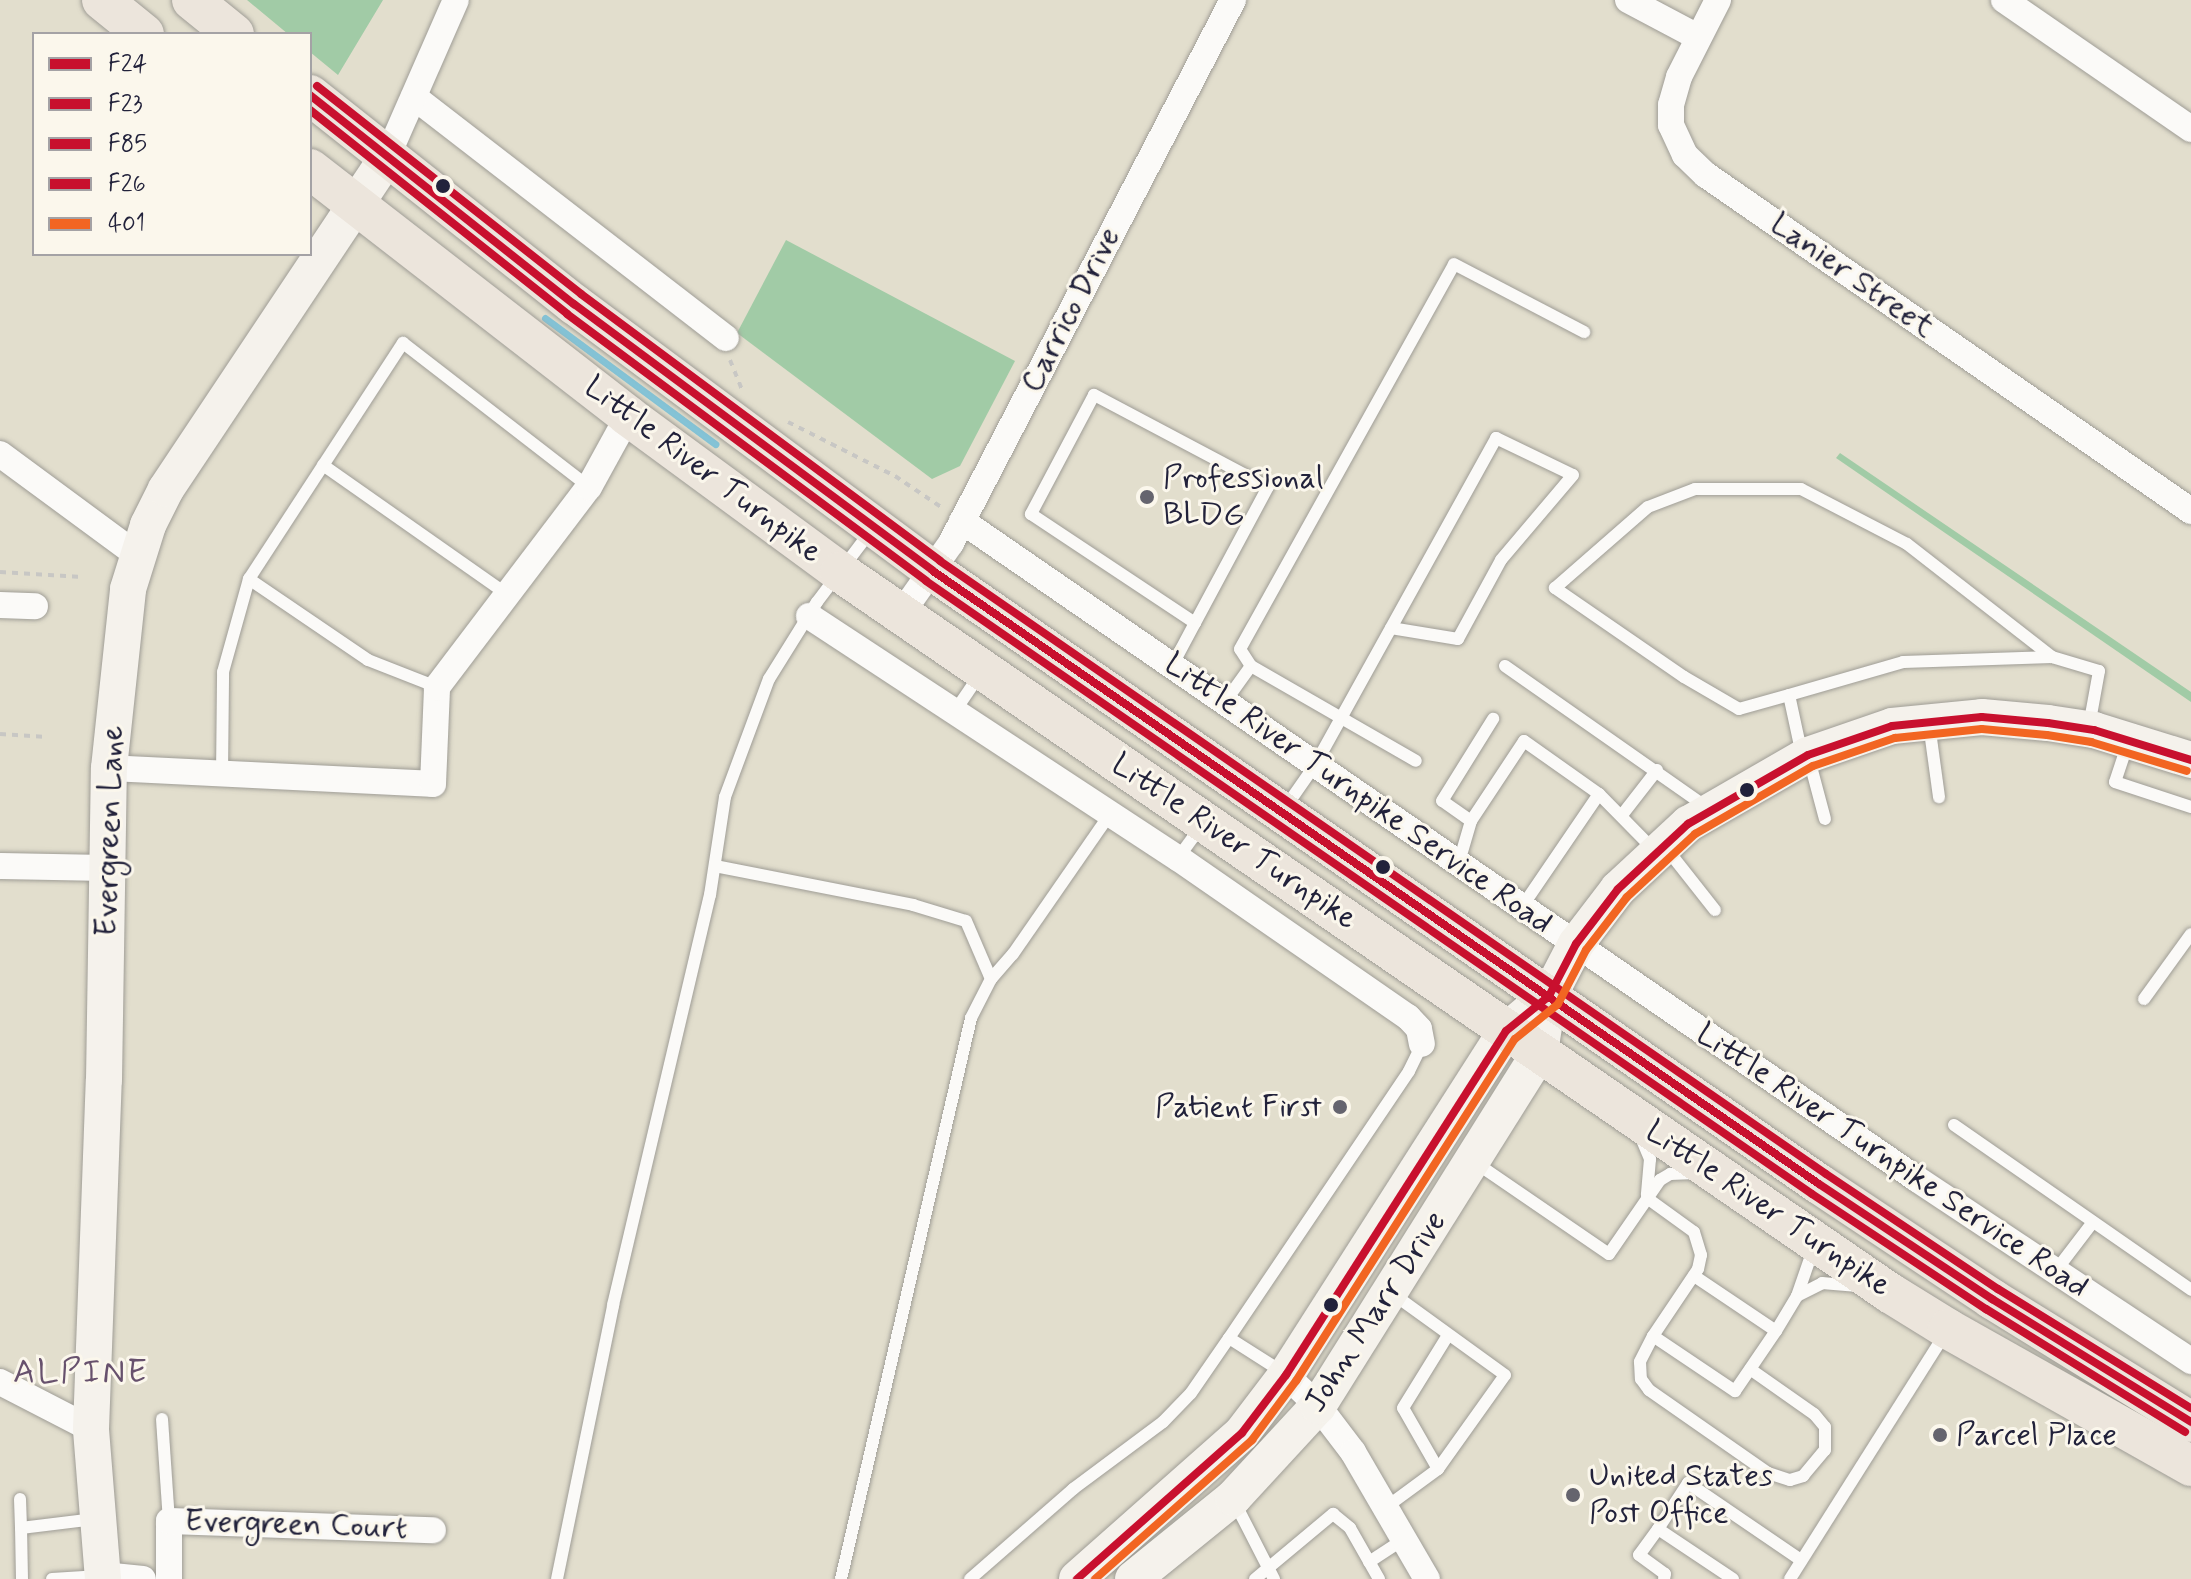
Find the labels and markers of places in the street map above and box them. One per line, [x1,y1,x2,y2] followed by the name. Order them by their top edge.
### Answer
[435,178,451,194] unlabelled marker
[1163,460,1324,535] place label: Professional BLDG
[1138,488,1156,506] marker: Professional BLDG
[1739,782,1755,798] unlabelled marker
[1375,859,1391,875] unlabelled marker
[1156,1088,1322,1126] place label: Patient First
[1329,1096,1351,1118] marker: Patient First
[1323,1297,1339,1313] unlabelled marker
[1956,1416,2118,1454] place label: Parcel Place
[1931,1426,1949,1444] marker: Parcel Place
[1589,1458,1773,1533] place label: United States Post Office
[1564,1486,1582,1504] marker: United States Post Office

